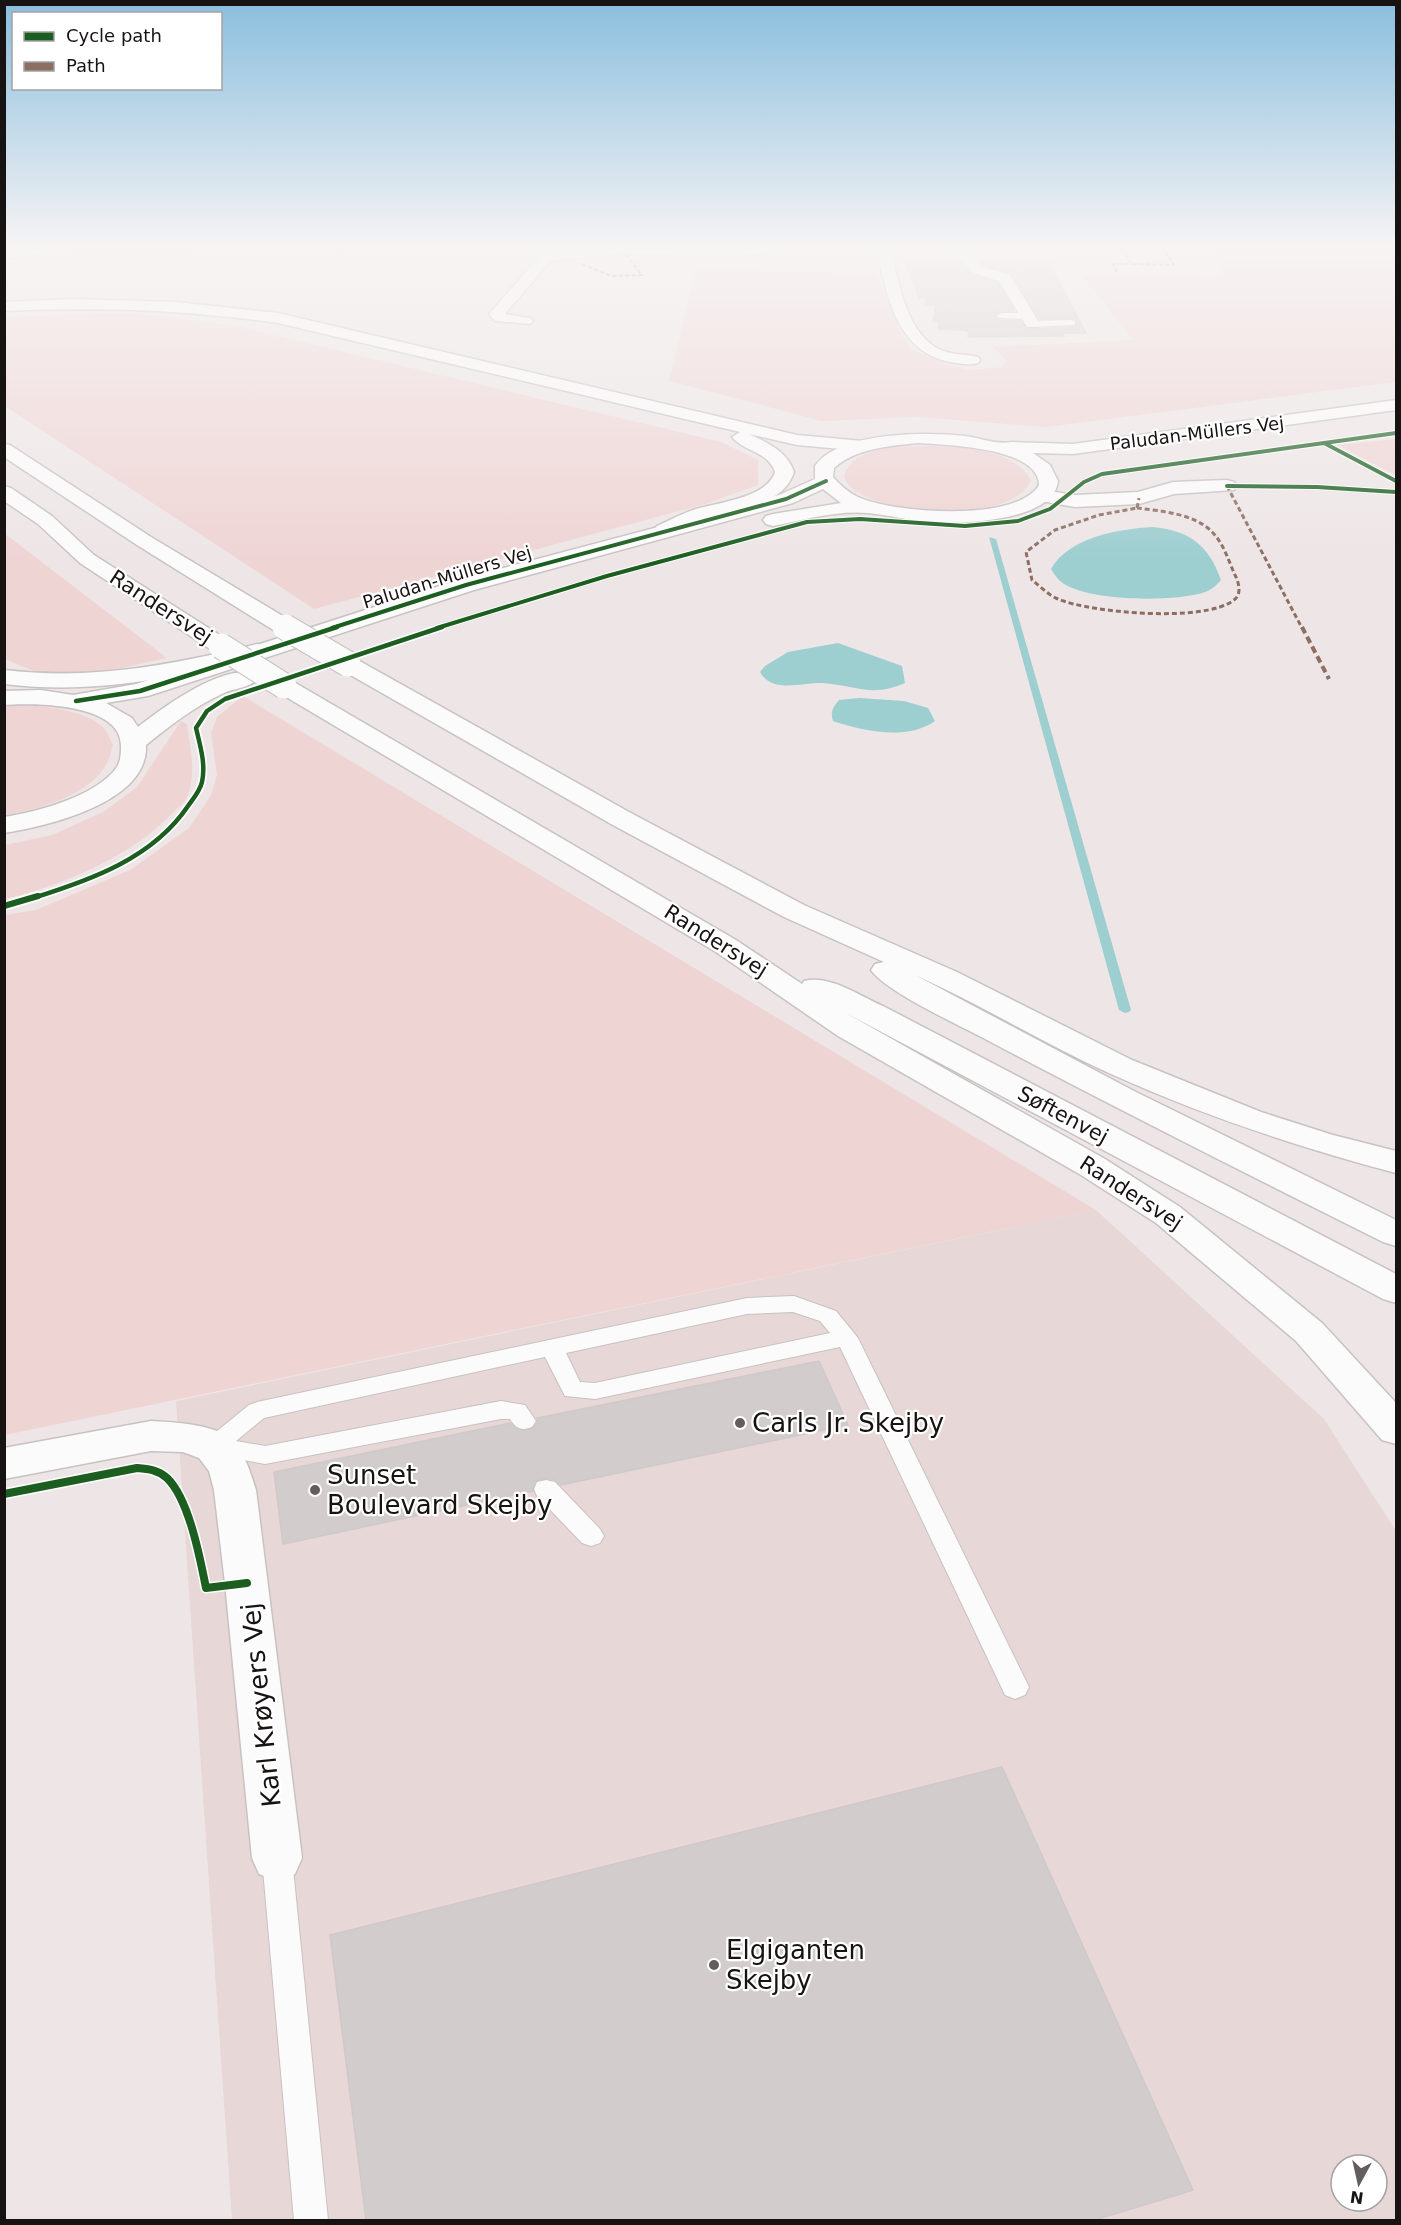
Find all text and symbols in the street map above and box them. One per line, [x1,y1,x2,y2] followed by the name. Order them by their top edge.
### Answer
[12,12,222,90] legend
[66,25,162,46] text: Cycle path
[66,55,106,76] text: Path
[1109,412,1285,454] street label: Paludan-Müllers Vej
[360,541,534,613] street label: Paludan-Müllers Vej
[105,565,217,649] street label: Randersvej
[660,900,772,982] street label: Randersvej
[1014,1081,1112,1149] street label: Søftenvej
[1075,1151,1187,1235] street label: Randersvej
[752,1408,944,1438] place label: Carls Jr. Skejby
[733,1416,747,1430] marker: Carls Jr. Skejby
[327,1460,553,1520] place label: Sunset Boulevard Skejby
[308,1483,322,1497] marker: Sunset Boulevard Skejby
[235,1601,287,1809] street label: Karl Krøyers Vej
[726,1935,865,1995] place label: Elgiganten Skejby
[707,1958,721,1972] marker: Elgiganten Skejby
[1329,2153,1389,2213] north arrow
[1349,2187,1365,2208] text: N

